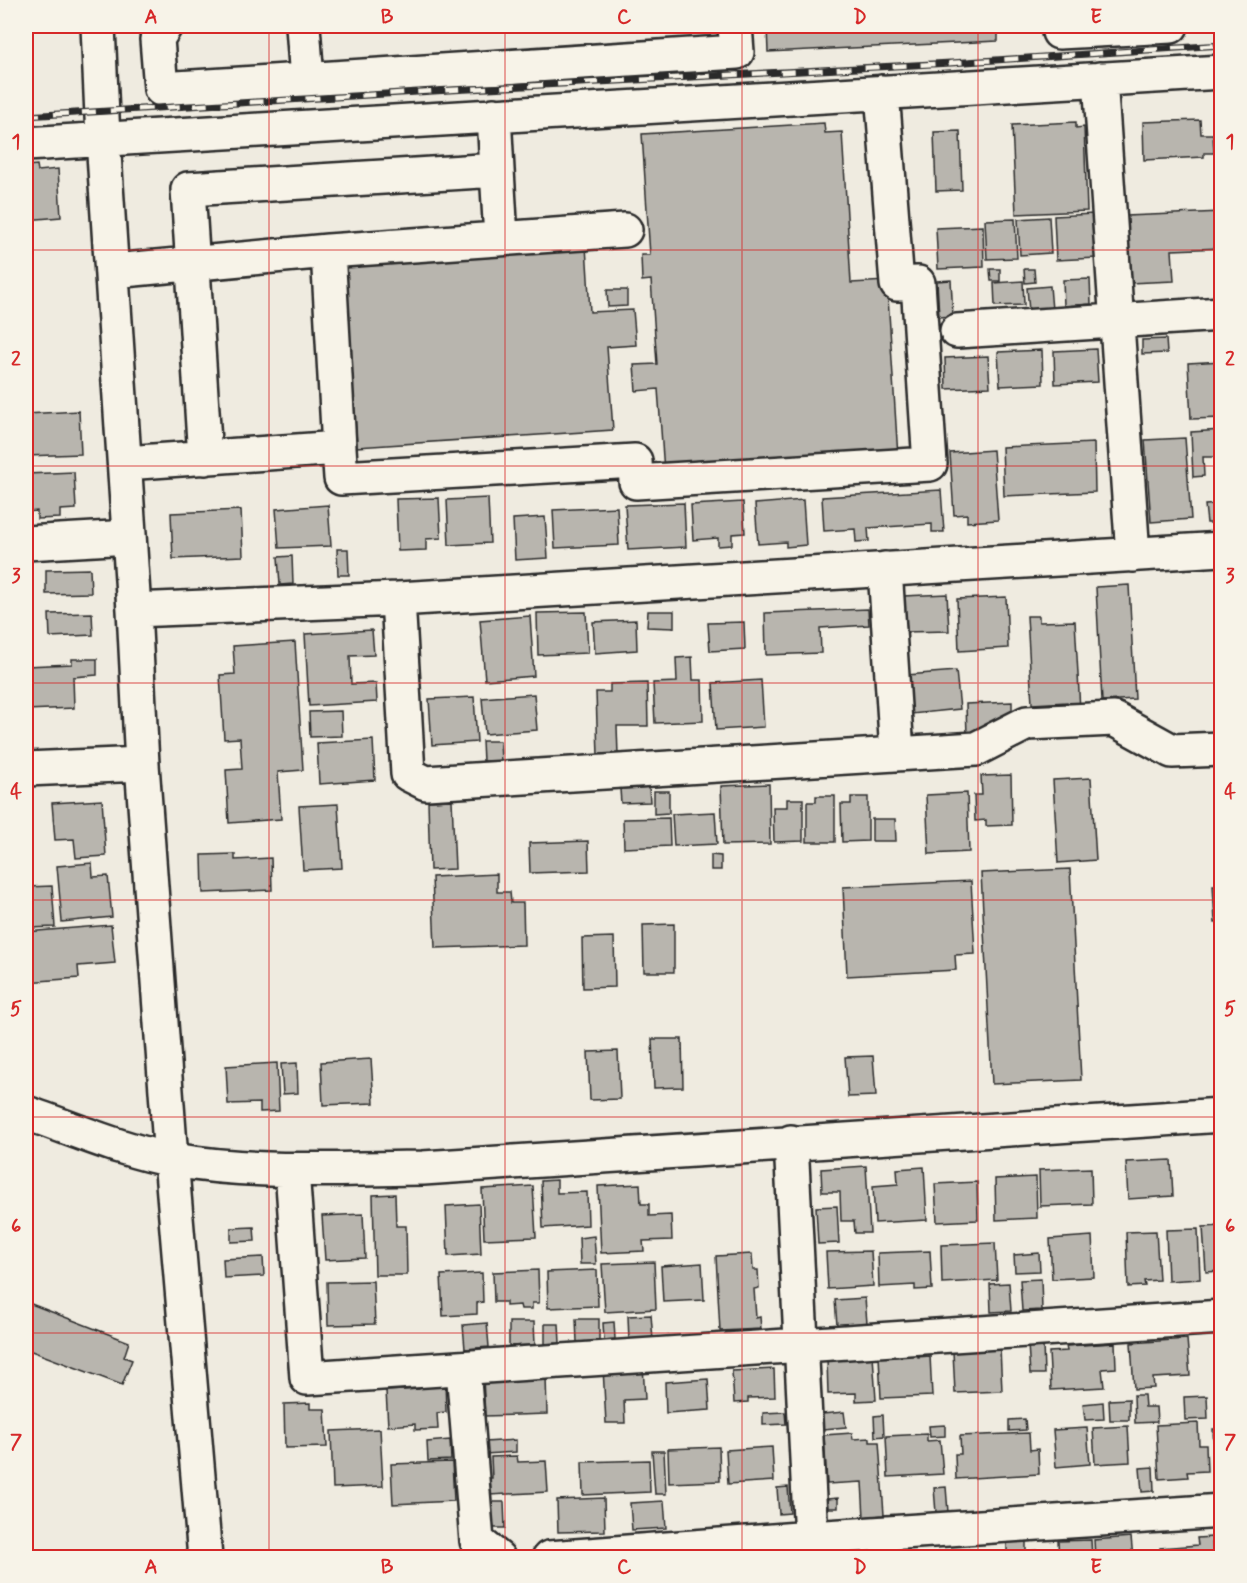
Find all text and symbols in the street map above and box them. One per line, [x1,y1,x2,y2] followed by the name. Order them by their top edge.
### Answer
[144,4,158,31] text: A
[381,4,394,31] text: B
[617,4,632,31] text: C
[853,4,867,31] text: D
[1090,4,1102,31] text: E
[12,129,20,156] text: 1
[1226,129,1234,156] text: 1
[11,346,21,373] text: 2
[1225,346,1235,373] text: 2
[11,563,21,590] text: 3
[1225,563,1235,590] text: 3
[10,779,22,806] text: 4
[1224,779,1236,806] text: 4
[10,996,22,1023] text: 5
[1224,996,1236,1023] text: 5
[11,1213,21,1240] text: 6
[1225,1213,1235,1240] text: 6
[10,1429,22,1456] text: 7
[1224,1429,1236,1456] text: 7
[144,1554,158,1581] text: A
[381,1554,394,1581] text: B
[617,1554,632,1581] text: C
[853,1554,867,1581] text: D
[1090,1554,1102,1581] text: E

